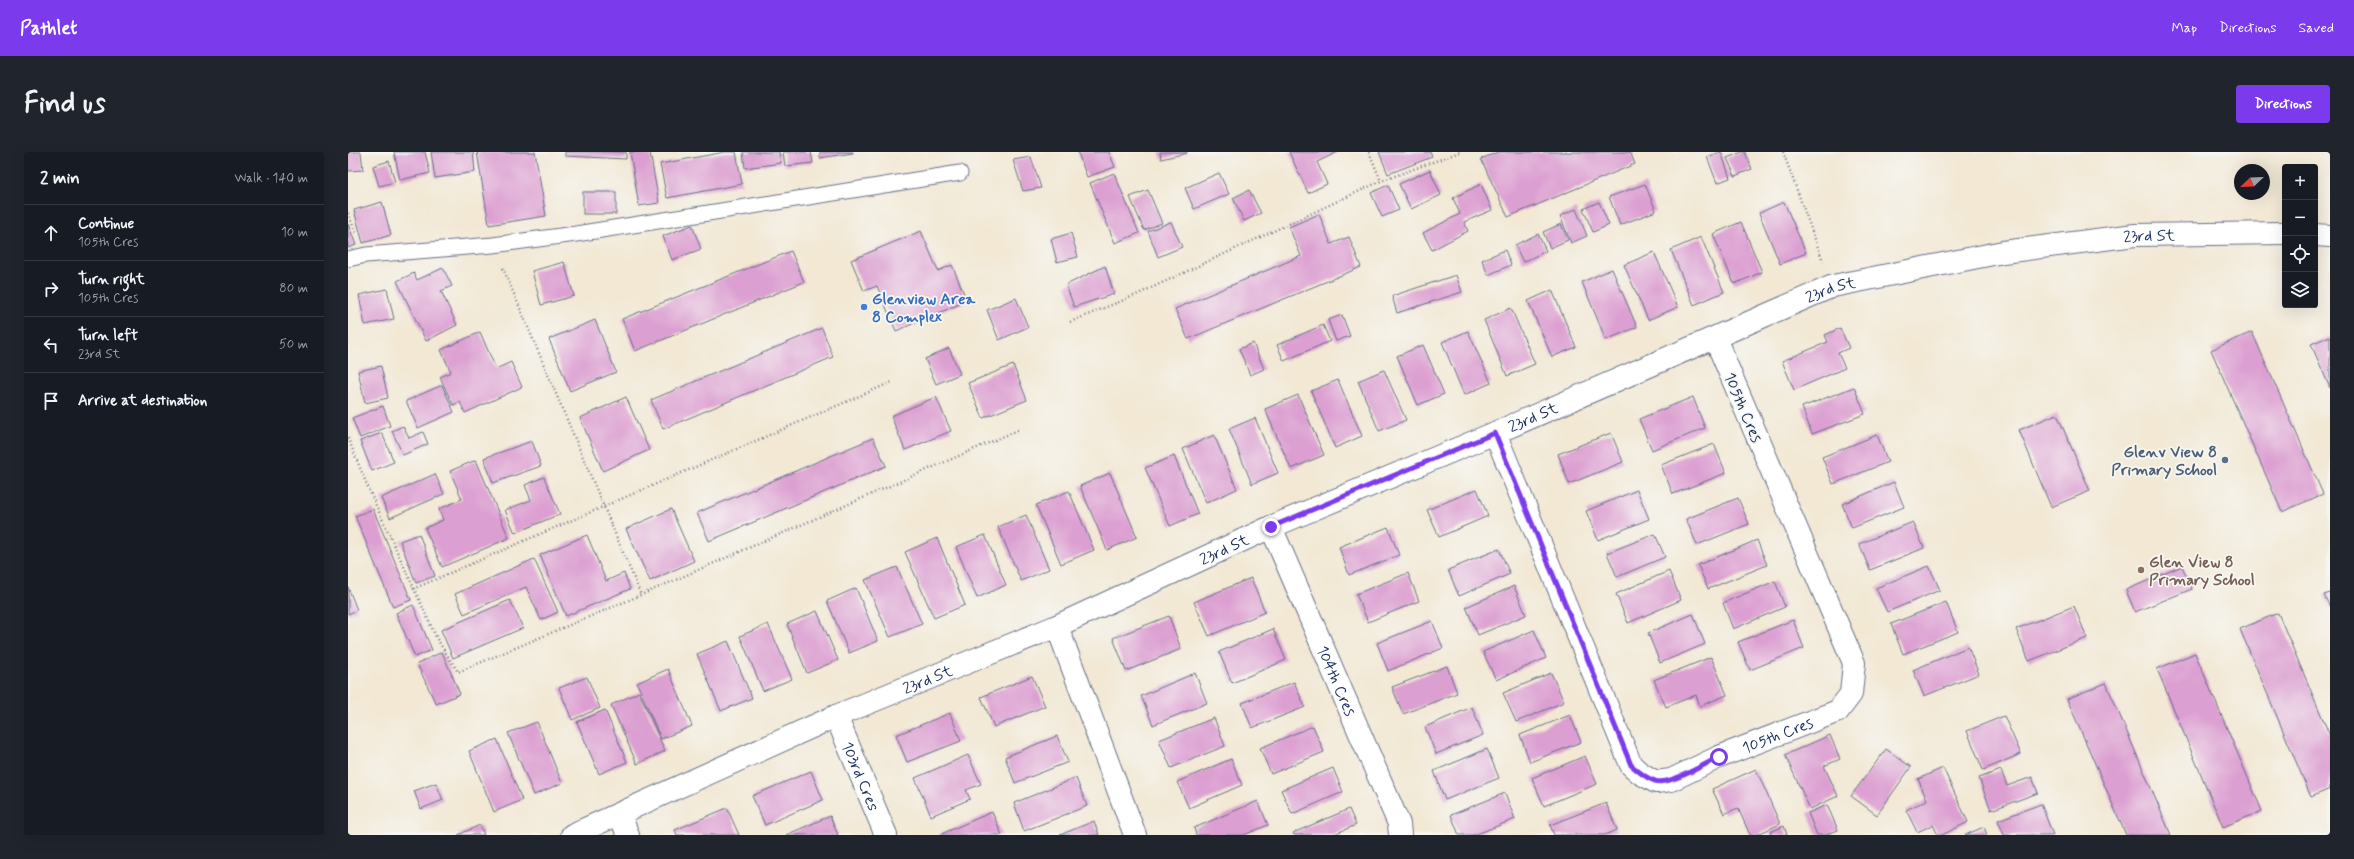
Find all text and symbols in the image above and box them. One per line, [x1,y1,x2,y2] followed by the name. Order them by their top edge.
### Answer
[20,16,77,41] text: Pathlet
[2171,19,2197,37] text: Map
[2219,19,2277,37] text: Directions
[2299,19,2334,37] text: Saved
[2236,85,2330,123] button: Directions
[24,86,105,123] text: Find us
[2234,164,2270,200] north arrow
[2282,164,2318,308] map controls
[2282,164,2318,200] button: +
[40,167,80,189] text: 2 min
[235,170,308,187] text: Walk · 140 m
[2282,200,2318,236] button: −
[78,214,134,234] text: Continue
[40,222,62,244] icon: ahead
[281,224,308,241] text: 10 m
[2122,225,2176,248] street label: 23rd St
[78,234,138,251] text: 105th Cres
[2282,236,2318,272] button: locate
[78,270,145,290] text: Turn right
[2282,272,2318,308] button: layers
[1802,273,1858,309] street label: 23rd St
[40,278,62,300] icon: right
[279,280,308,297] text: 80 m
[872,289,975,328] place label: Glenview Area 8 Complex
[78,290,138,307] text: 105th Cres
[859,302,869,312] marker: Glenview Area 8 Complex
[78,326,138,346] text: Turn left
[40,334,62,356] icon: left
[279,336,308,353] text: 50 m
[78,346,120,363] text: 23rd St
[1718,369,1767,446] street label: 105th Cres
[40,390,62,412] icon: arrive
[78,391,207,411] text: Arrive at destination
[1505,398,1562,438] street label: 23rd St
[2111,442,2217,481] place label: Glenv View 8 Primary School
[2220,455,2230,465] marker: Glenv View 8 Primary School
[1262,518,1280,536] route end
[1197,530,1253,571] street label: 23rd St
[2149,552,2255,591] place label: Glen View 8 Primary School
[2136,565,2146,575] marker: Glen View 8 Primary School
[1311,642,1360,719] street label: 104th Cres
[900,661,956,700] street label: 23rd St
[1739,713,1816,759] street label: 105th Cres
[836,739,884,814] street label: 103rd Cres
[1710,748,1728,766] route start

